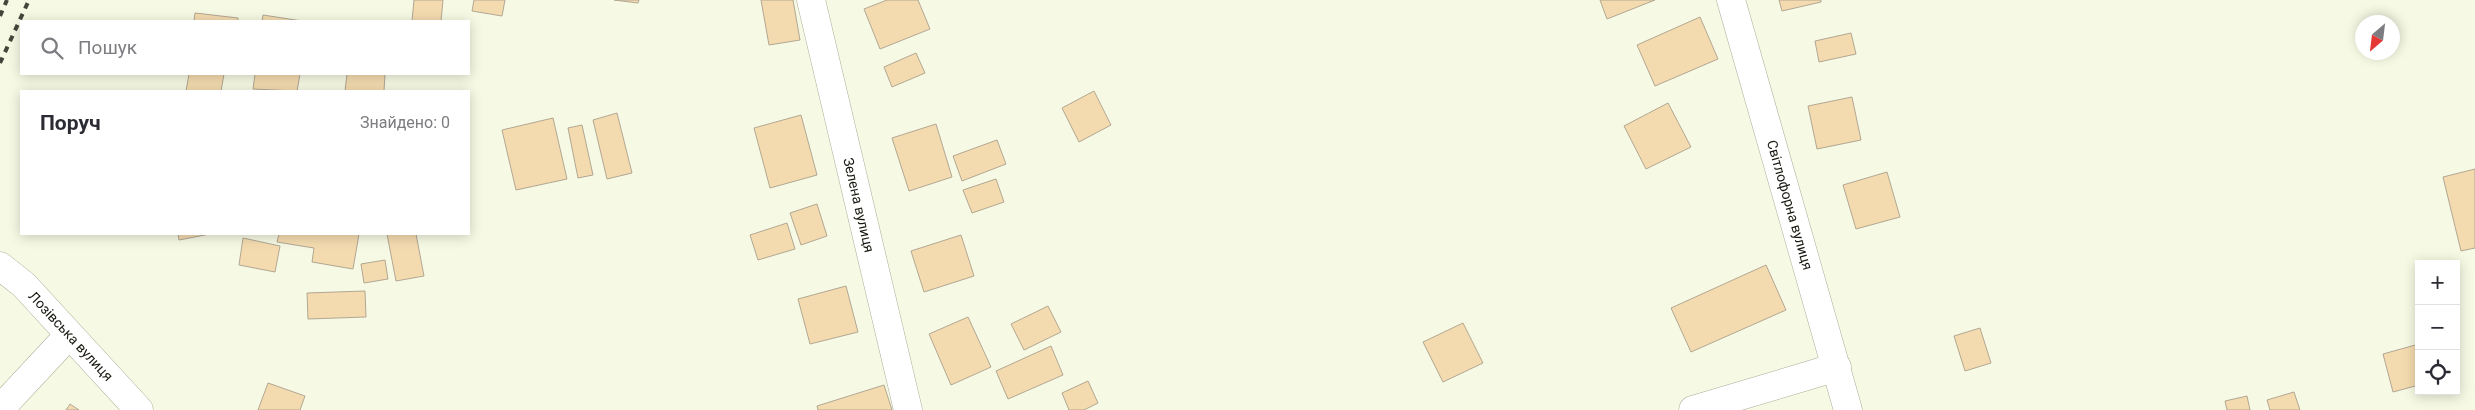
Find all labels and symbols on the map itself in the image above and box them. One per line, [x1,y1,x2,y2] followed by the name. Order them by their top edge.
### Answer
[2355,15,2400,60] north arrow
[1764,138,1816,272] street label: Світлофорна вулиця
[840,156,878,254] street label: Зелена вулиця
[25,288,117,384] street label: Лозівська вулиця

